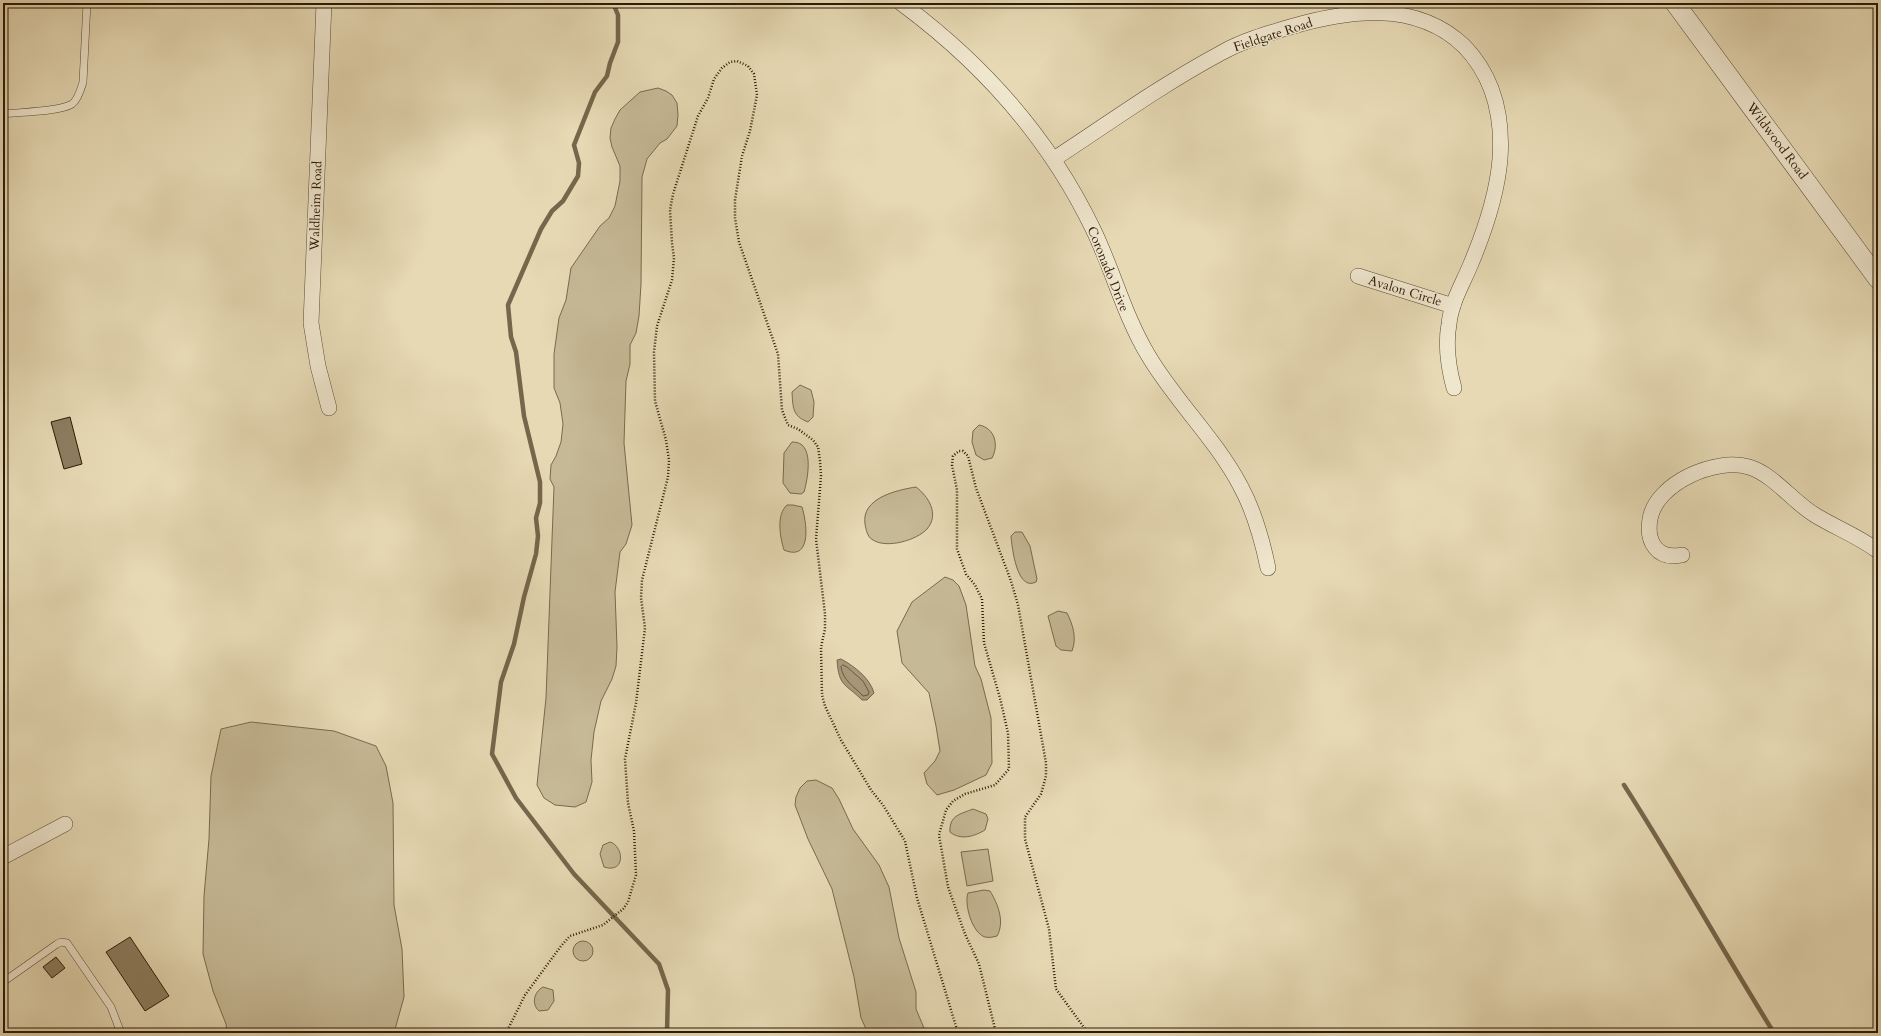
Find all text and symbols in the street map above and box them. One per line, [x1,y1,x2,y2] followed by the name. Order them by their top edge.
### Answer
[1231,14,1315,56] street label: Fieldgate Road
[1742,98,1812,183] street label: Wildwood Road
[305,161,327,252] street label: Waldheim Road
[1083,224,1133,314] street label: Coronado Drive
[1366,271,1444,311] street label: Avalon Circle

